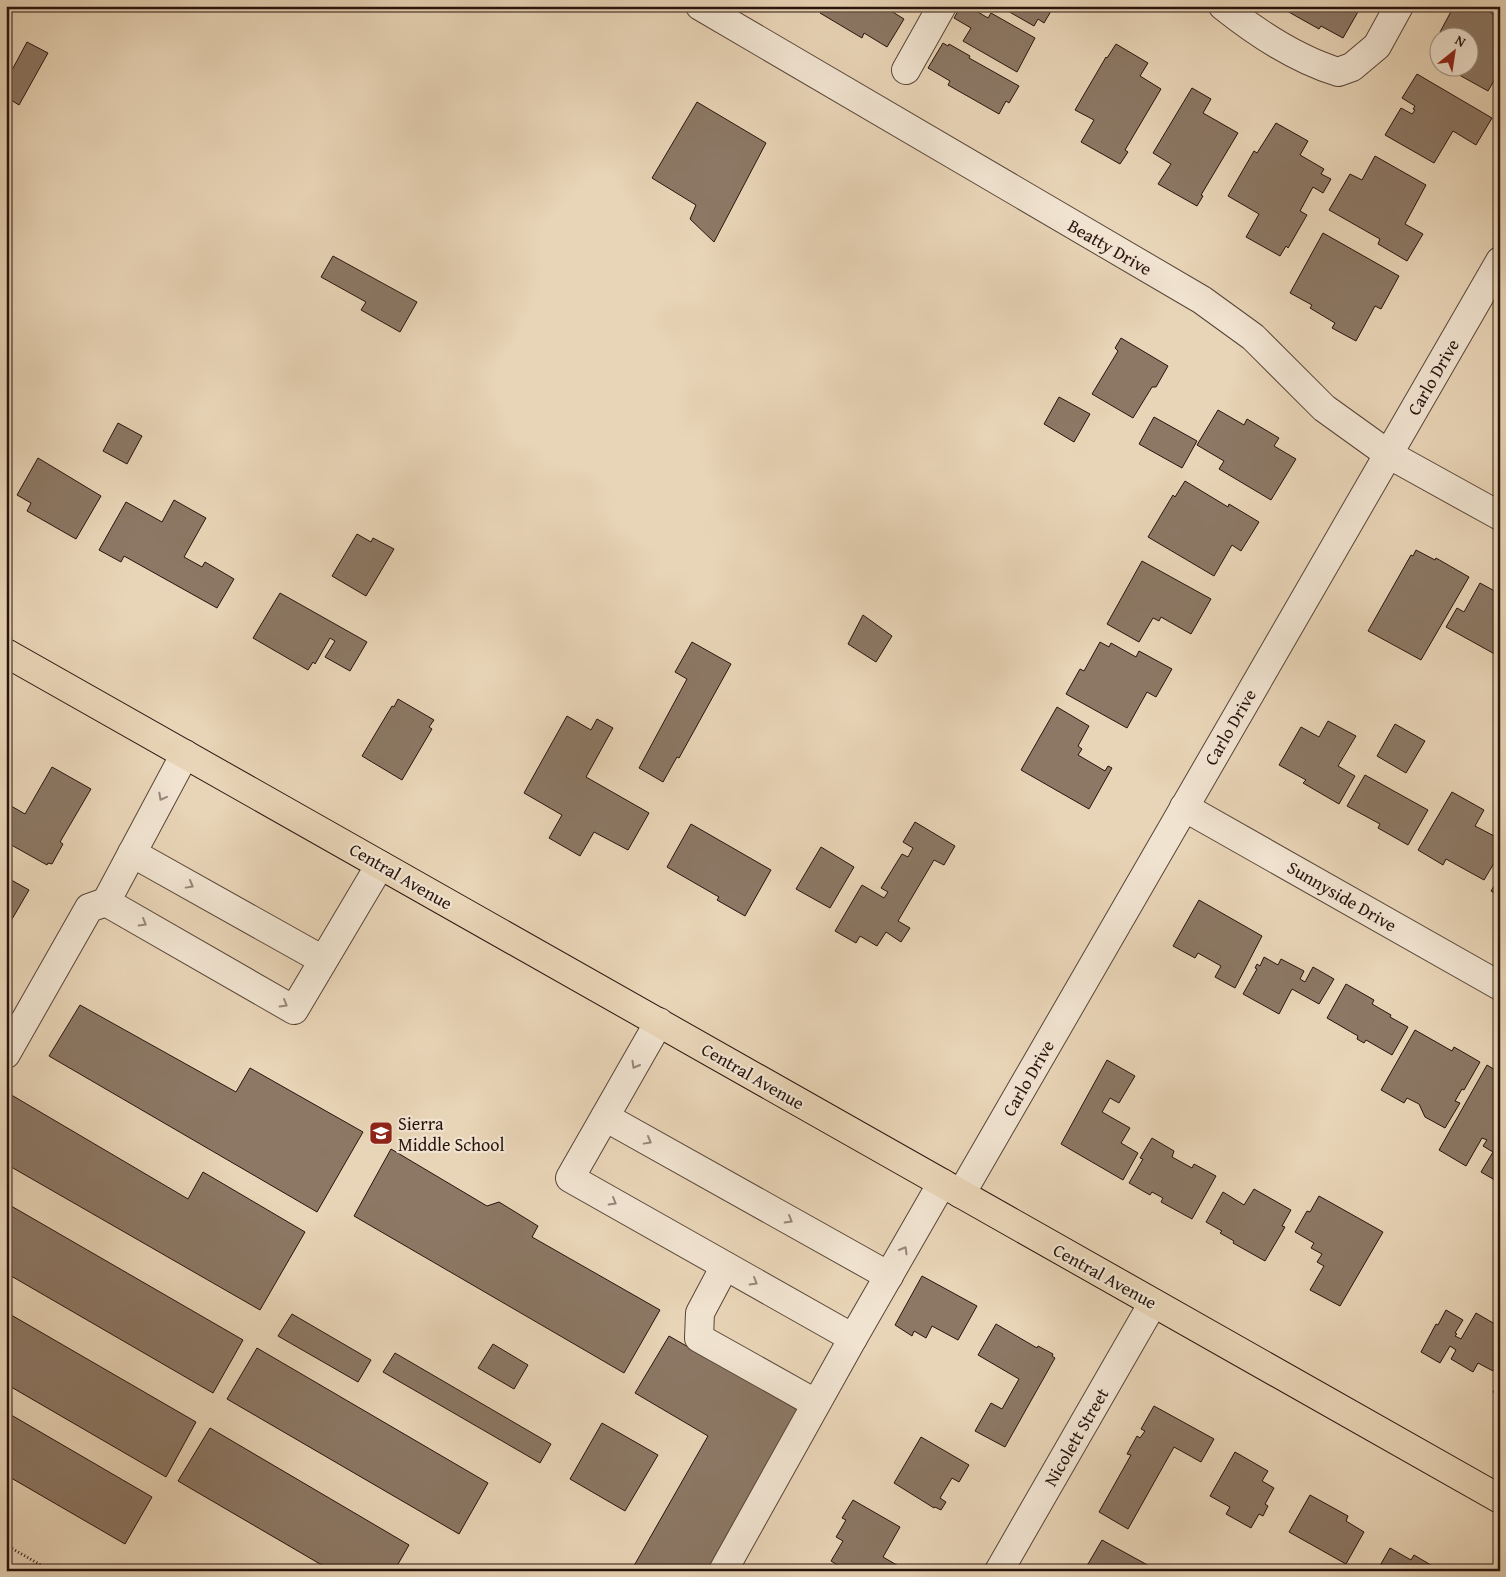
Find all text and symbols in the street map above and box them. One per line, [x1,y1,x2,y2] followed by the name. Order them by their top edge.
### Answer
[1428,28,1478,78] north arrow
[1451,30,1470,52] text: N
[1063,212,1157,282] street label: Beatty Drive
[1400,334,1466,420] street label: Carlo Drive
[1197,684,1263,770] street label: Carlo Drive
[158,792,168,801] one-way arrow
[345,836,457,916] street label: Central Avenue
[1282,854,1402,938] street label: Sunnyside Drive
[184,879,193,889] one-way arrow
[138,917,147,927] one-way arrow
[279,998,288,1008] one-way arrow
[995,1035,1061,1121] street label: Carlo Drive
[697,1036,809,1116] street label: Central Avenue
[631,1059,641,1068] one-way arrow
[398,1110,505,1158] place label: Sierra Middle School
[368,1120,394,1146] school or university icon: Sierra Middle School
[642,1135,651,1145] one-way arrow
[607,1195,616,1205] one-way arrow
[784,1214,793,1224] one-way arrow
[1048,1236,1162,1316] street label: Central Avenue
[897,1247,907,1256] one-way arrow
[749,1276,758,1286] one-way arrow
[1037,1382,1115,1491] street label: Nicolett Street

